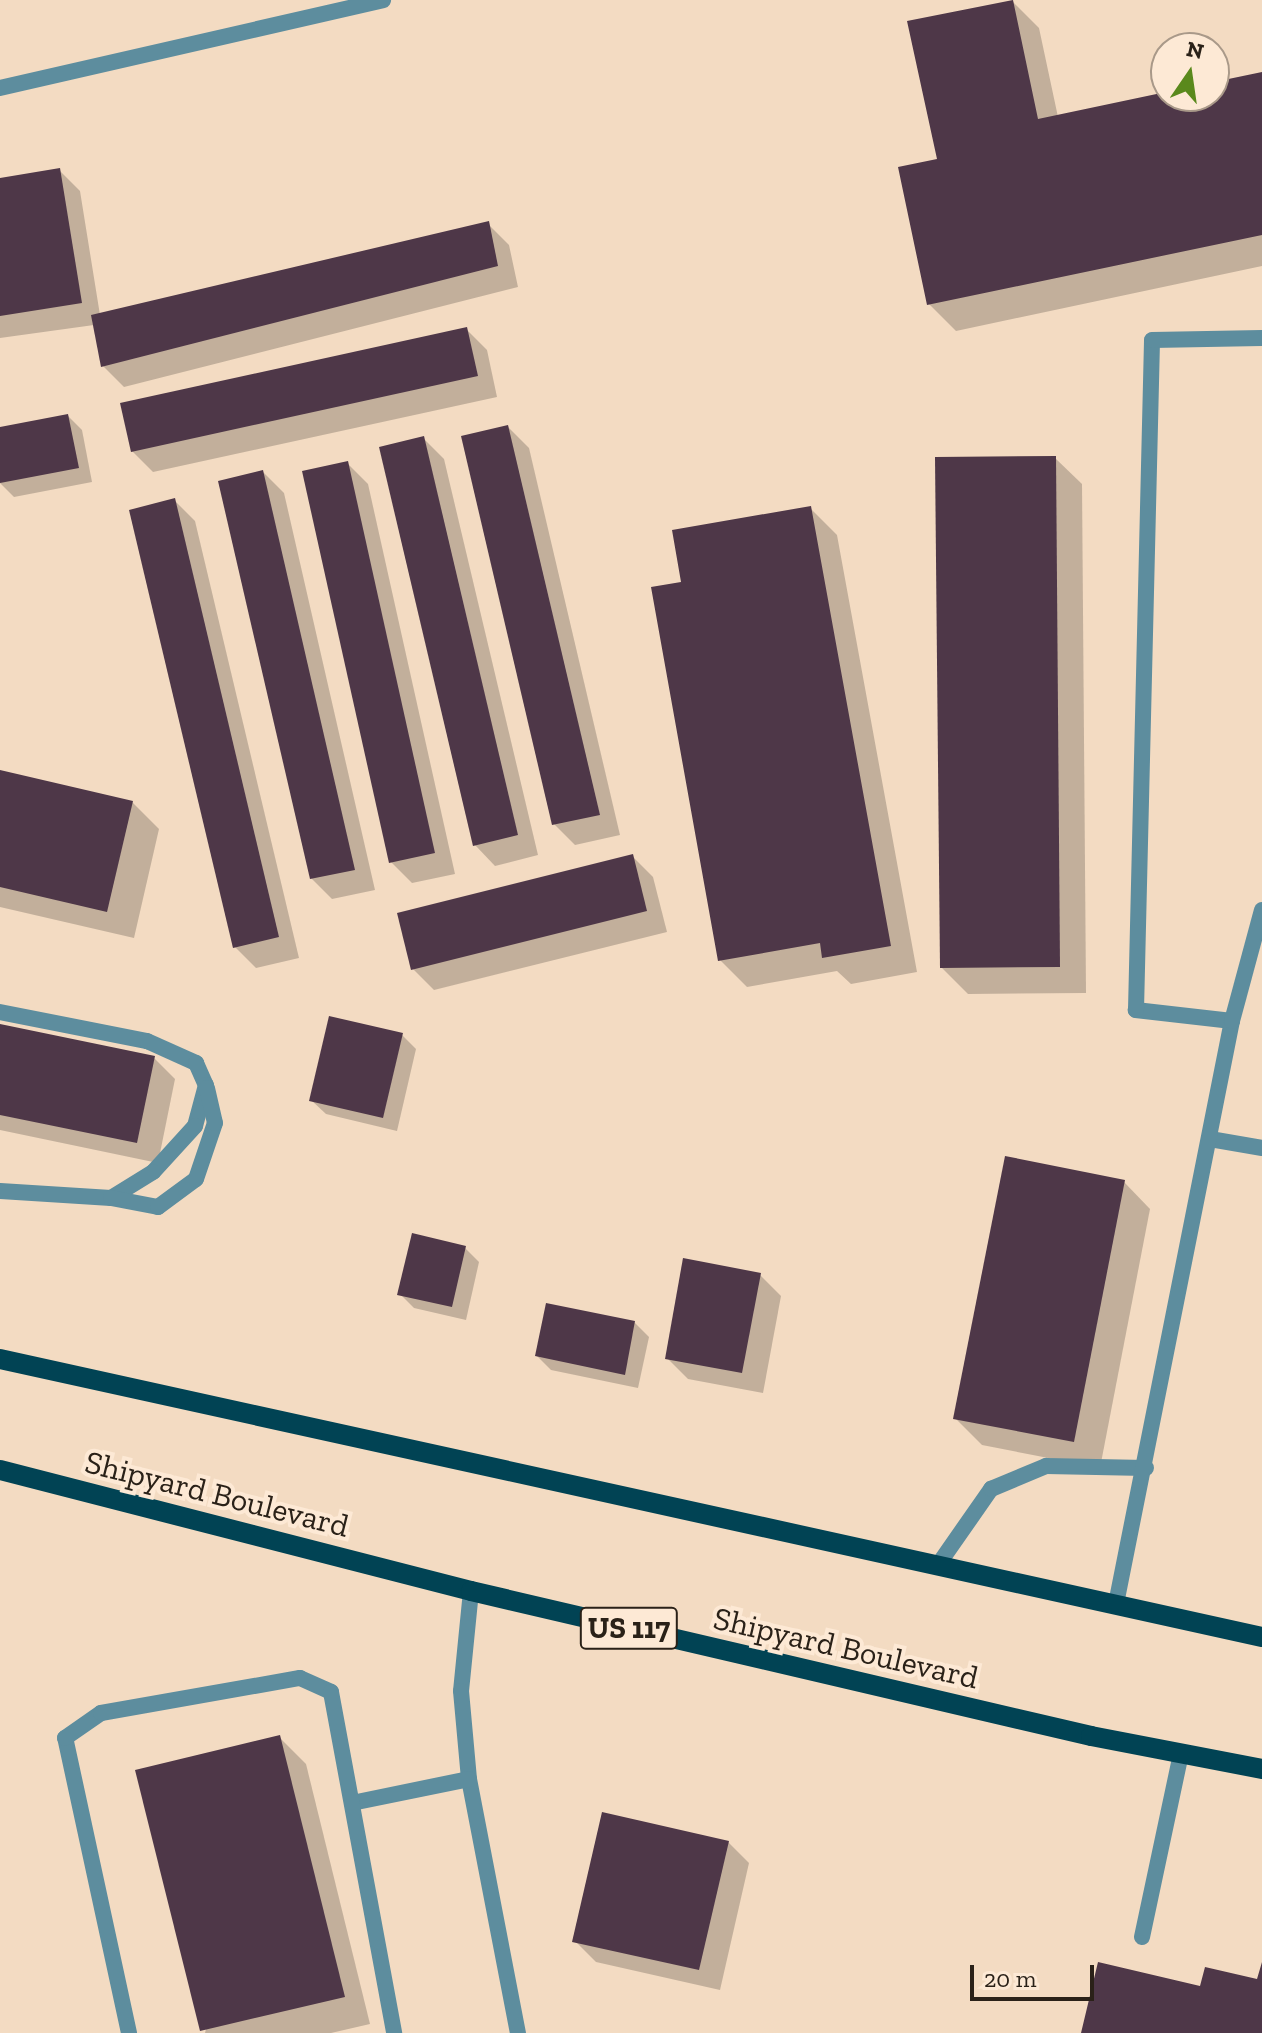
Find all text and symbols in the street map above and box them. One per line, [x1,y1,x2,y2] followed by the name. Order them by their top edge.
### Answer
[1150,32,1230,112] north arrow
[1184,35,1206,65] text: N
[81,1443,353,1545] street label: Shipyard Boulevard
[710,1599,982,1697] street label: Shipyard Boulevard
[579,1602,679,1654] road number: US 117
[974,1949,1098,1999] scale bar
[984,1964,1036,1993] text: 20 m

